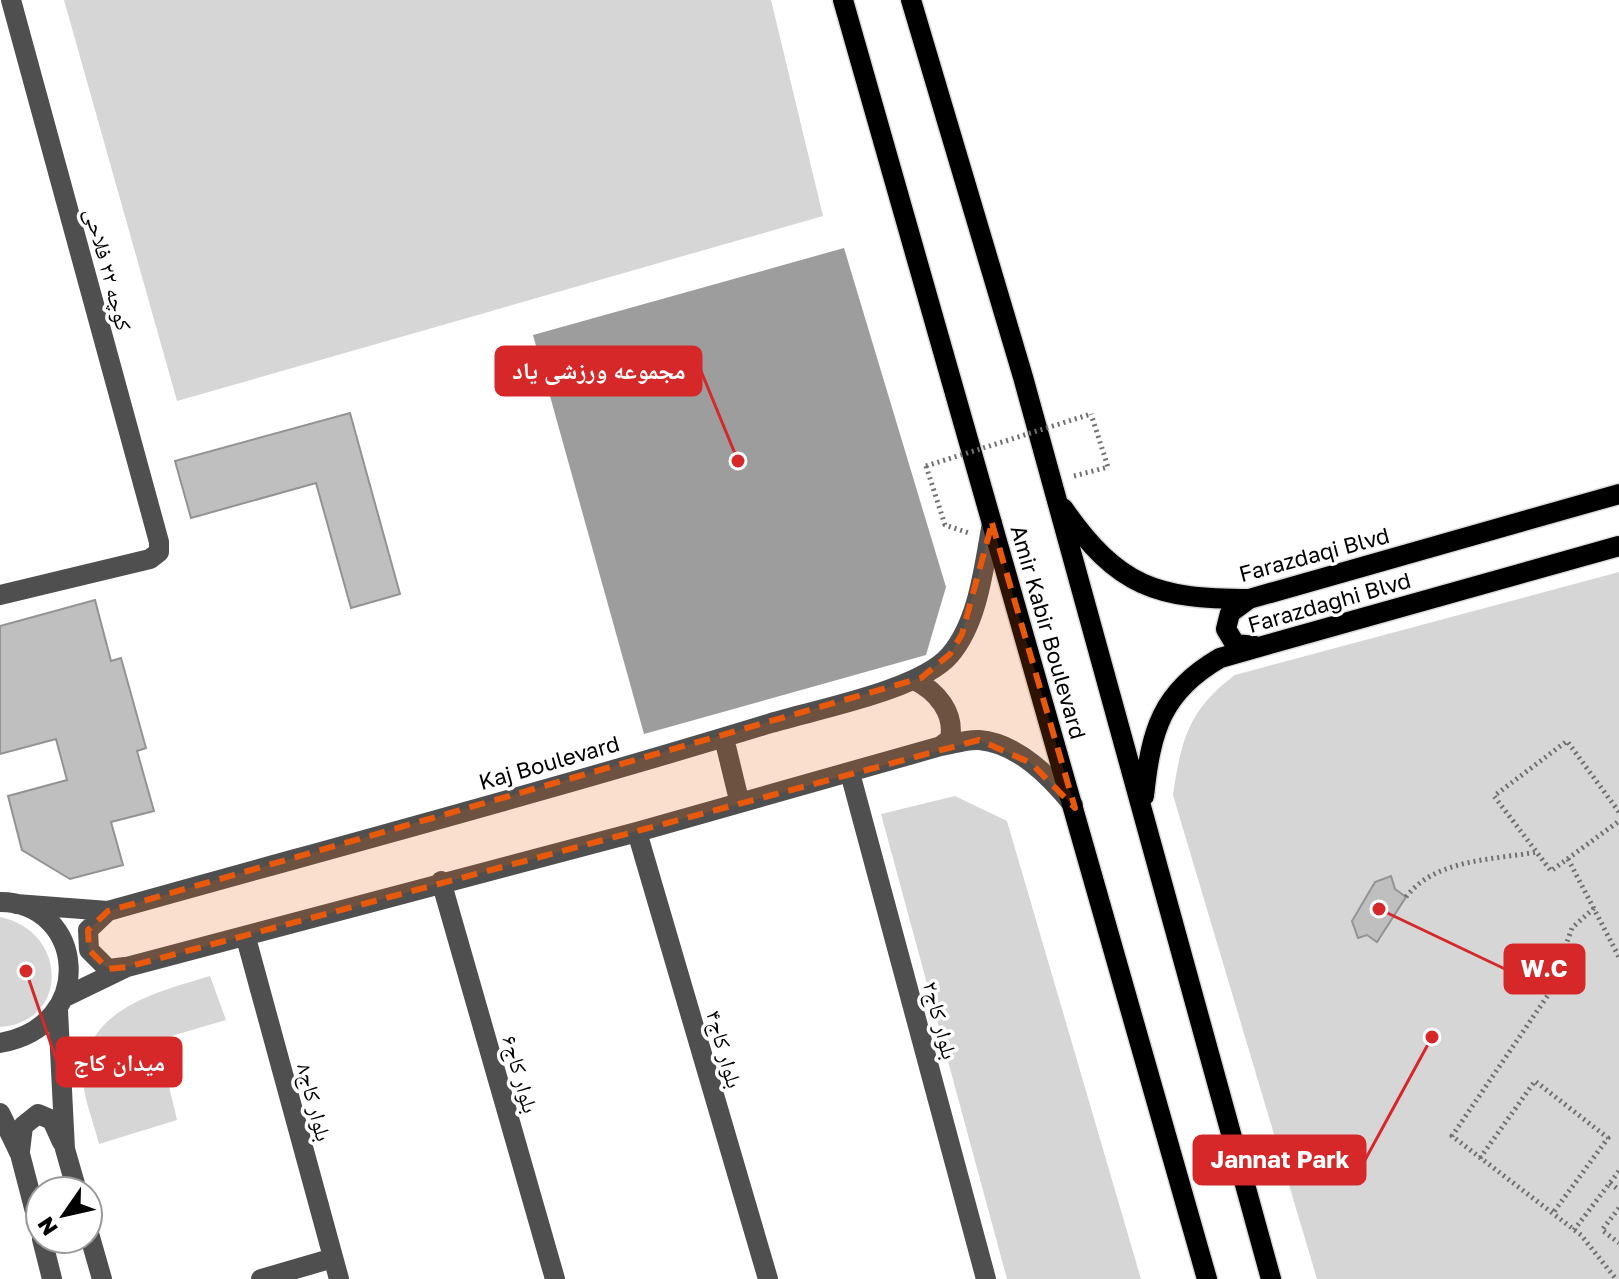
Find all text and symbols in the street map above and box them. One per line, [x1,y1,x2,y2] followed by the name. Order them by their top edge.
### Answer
[79,205,138,334] street label: کوچه ۲۲ فلاحی
[496,347,701,395] callout: مجموعه ورزشی یاد
[512,355,686,385] text: مجموعه ورزشی یاد
[1236,521,1392,587] street label: Farazdaqi Blvd
[1006,522,1092,742] street label: Amir Kabir Boulevard
[1244,566,1414,638] street label: Farazdaghi Blvd
[476,729,622,795] street label: Kaj Boulevard
[1505,945,1584,993] callout: W.C
[1520,953,1568,982] text: W.C
[917,978,964,1062] street label: بلوار کاج۲
[700,1007,749,1091] street label: بلوار کاج۴
[496,1032,545,1116] street label: بلوار کاج۶
[57,1038,181,1086] callout: میدان کاج
[73,1047,165,1078] text: میدان کاج
[291,1060,338,1144] street label: بلوار کاج۸
[1194,1136,1365,1184] callout: Jannat Park
[1210,1144,1350,1173] text: Jannat Park
[24,1175,104,1255] north arrow
[31,1212,63,1241] text: N

